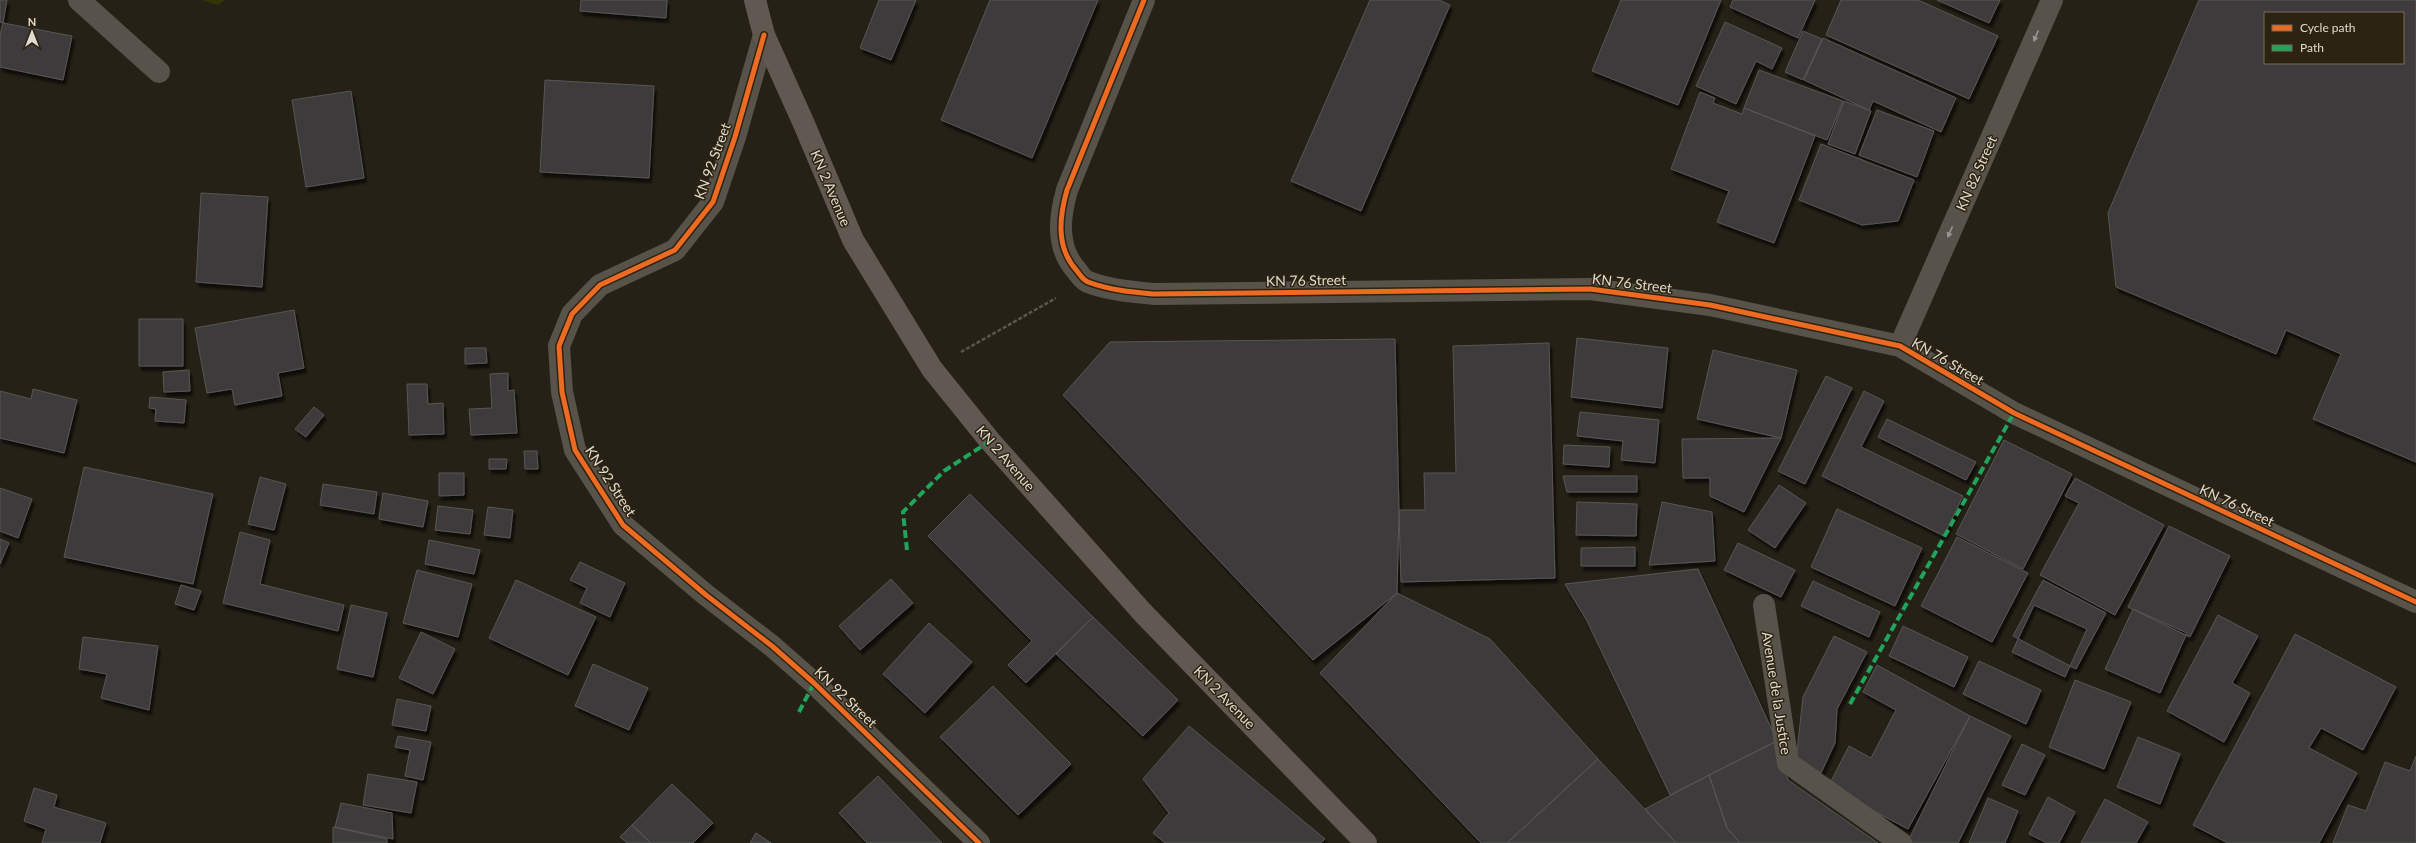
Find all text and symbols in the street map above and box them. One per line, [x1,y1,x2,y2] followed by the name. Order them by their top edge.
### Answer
[12,12,52,52] north arrow
[2264,12,2404,64] legend
[28,15,36,28] text: N
[2300,20,2355,35] text: Cycle path
[2033,30,2039,42] one-way arrow
[2300,40,2324,55] text: Path
[690,120,734,202] street label: KN 92 Street
[1952,133,2000,213] street label: KN 82 Street
[807,147,855,229] street label: KN 2 Avenue
[1947,226,1953,238] one-way arrow
[1591,270,1673,296] street label: KN 76 Street
[1266,271,1346,289] street label: KN 76 Street
[1909,334,1987,388] street label: KN 76 Street
[973,422,1039,494] street label: KN 2 Avenue
[582,443,640,519] street label: KN 92 Street
[2197,480,2277,530] street label: KN 76 Street
[1759,630,1795,756] street label: Avenue de la Justice
[1191,662,1259,732] street label: KN 2 Avenue
[811,663,881,731] street label: KN 92 Street

